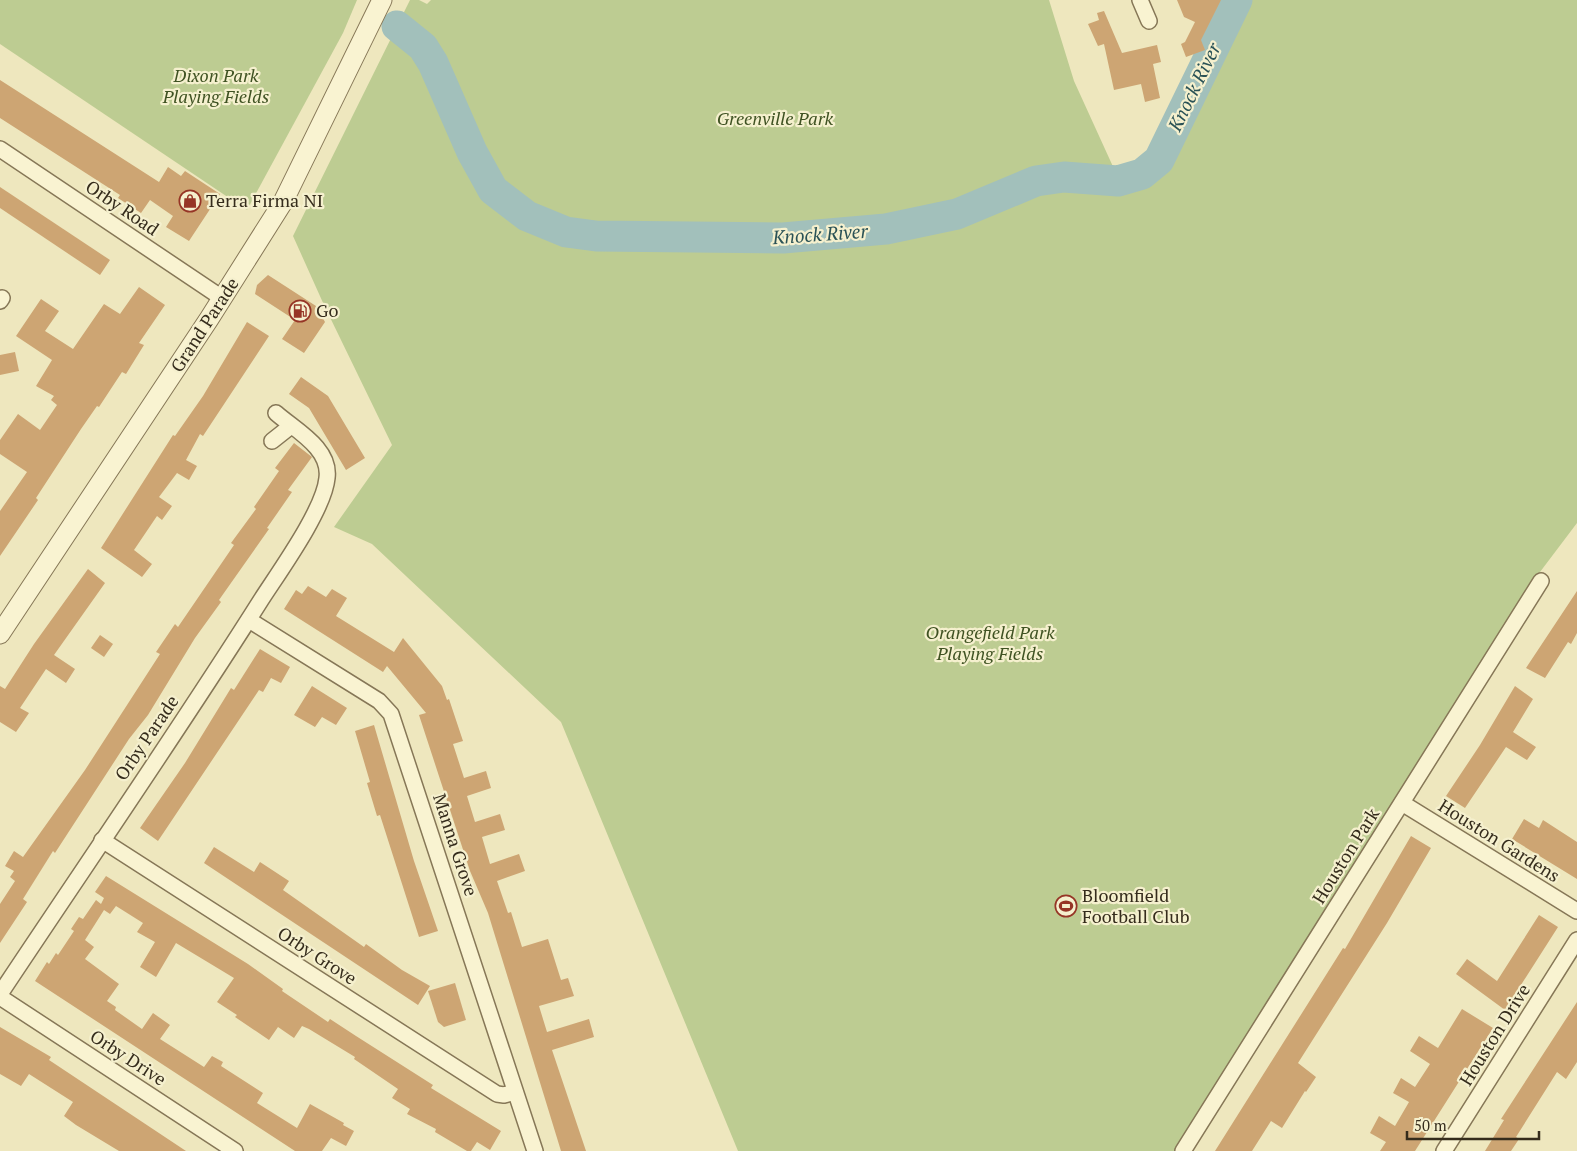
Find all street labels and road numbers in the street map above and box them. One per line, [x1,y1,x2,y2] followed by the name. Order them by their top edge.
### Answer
[81,174,164,240] street label: Orby Road
[165,273,244,376] street label: Grand Parade
[109,690,184,785] street label: Orby Parade
[428,790,484,899] street label: Manna Grove
[1434,793,1565,887] street label: Houston Gardens
[1306,802,1385,908] street label: Houston Park
[273,921,362,990] street label: Orby Grove
[1453,979,1535,1090] street label: Houston Drive
[86,1024,171,1091] street label: Orby Drive

